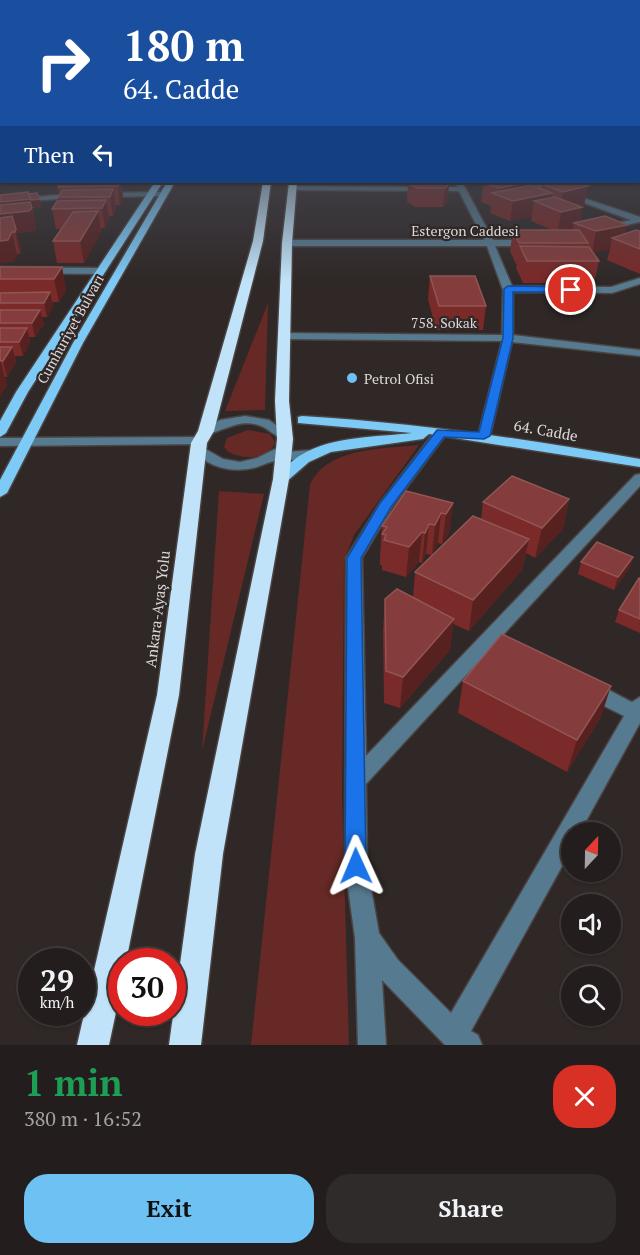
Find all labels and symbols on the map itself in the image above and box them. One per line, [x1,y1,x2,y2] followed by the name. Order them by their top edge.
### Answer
[411,221,519,240] street label: Estergon Caddesi
[545,264,596,315] pin
[32,271,108,387] street label: Cumhuriyet Bulvarı
[411,313,478,332] street label: 758. Sokak
[364,369,434,388] place label: Petrol Ofisi
[345,371,359,385] marker: Petrol Ofisi
[512,415,580,445] street label: 64. Cadde
[140,549,174,669] street label: Ankara-Ayaş Yolu
[561,822,621,882] north arrow
[324,834,388,898] position arrow
[108,948,186,1026] speed limit sign: 30

